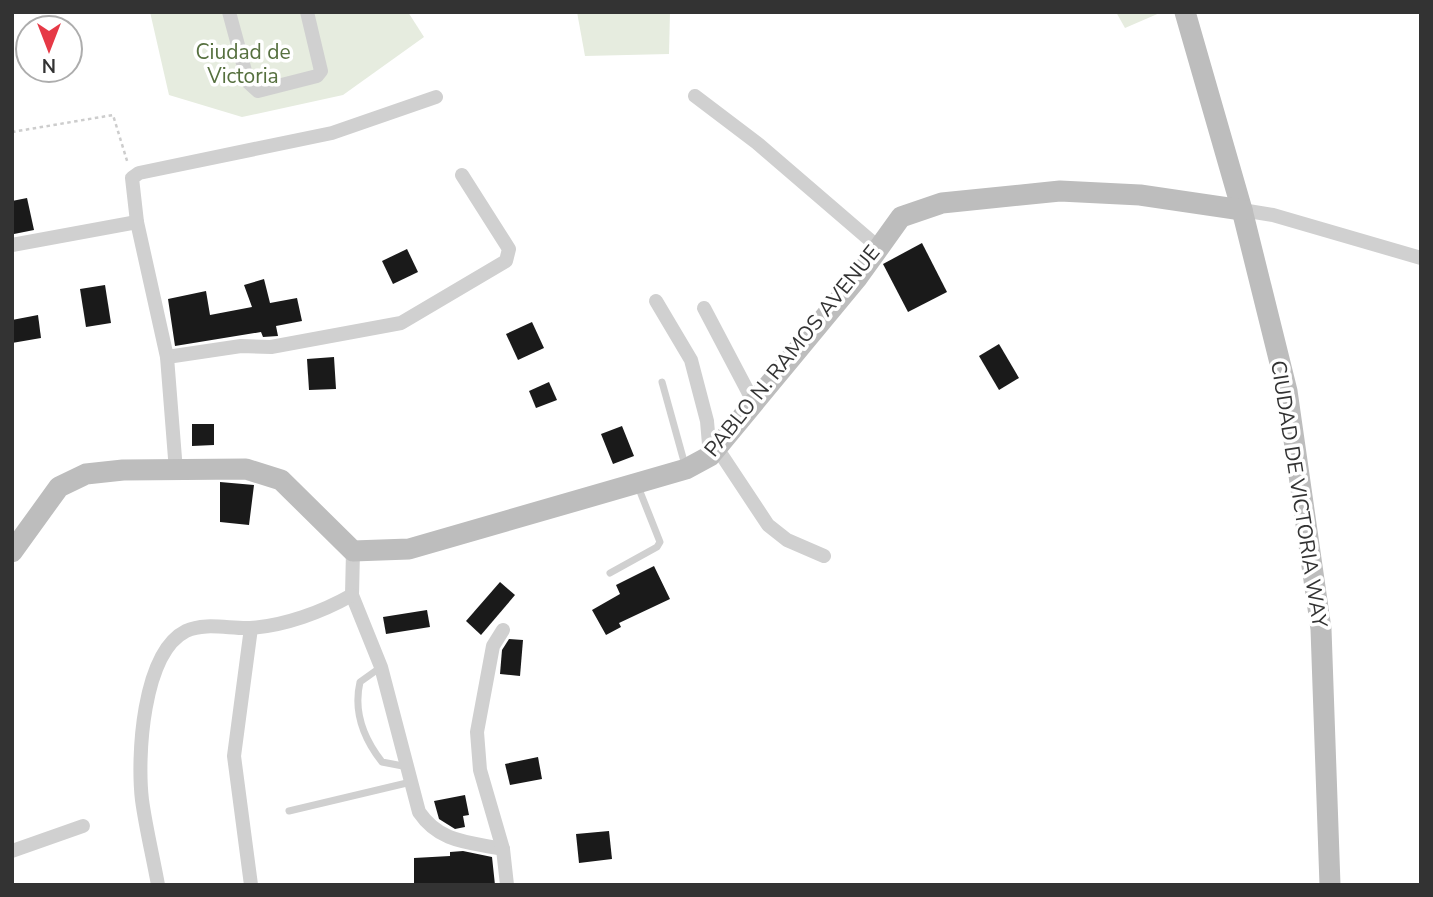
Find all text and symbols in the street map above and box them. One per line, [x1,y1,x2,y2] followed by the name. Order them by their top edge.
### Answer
[14,14,84,84] north arrow
[195,38,291,90] park label: Ciudad de Victoria
[42,52,56,78] text: N
[698,239,886,463] street label: PABLO N. RAMOS AVENUE
[1264,359,1334,630] street label: CIUDAD DE VICTORIA WAY

